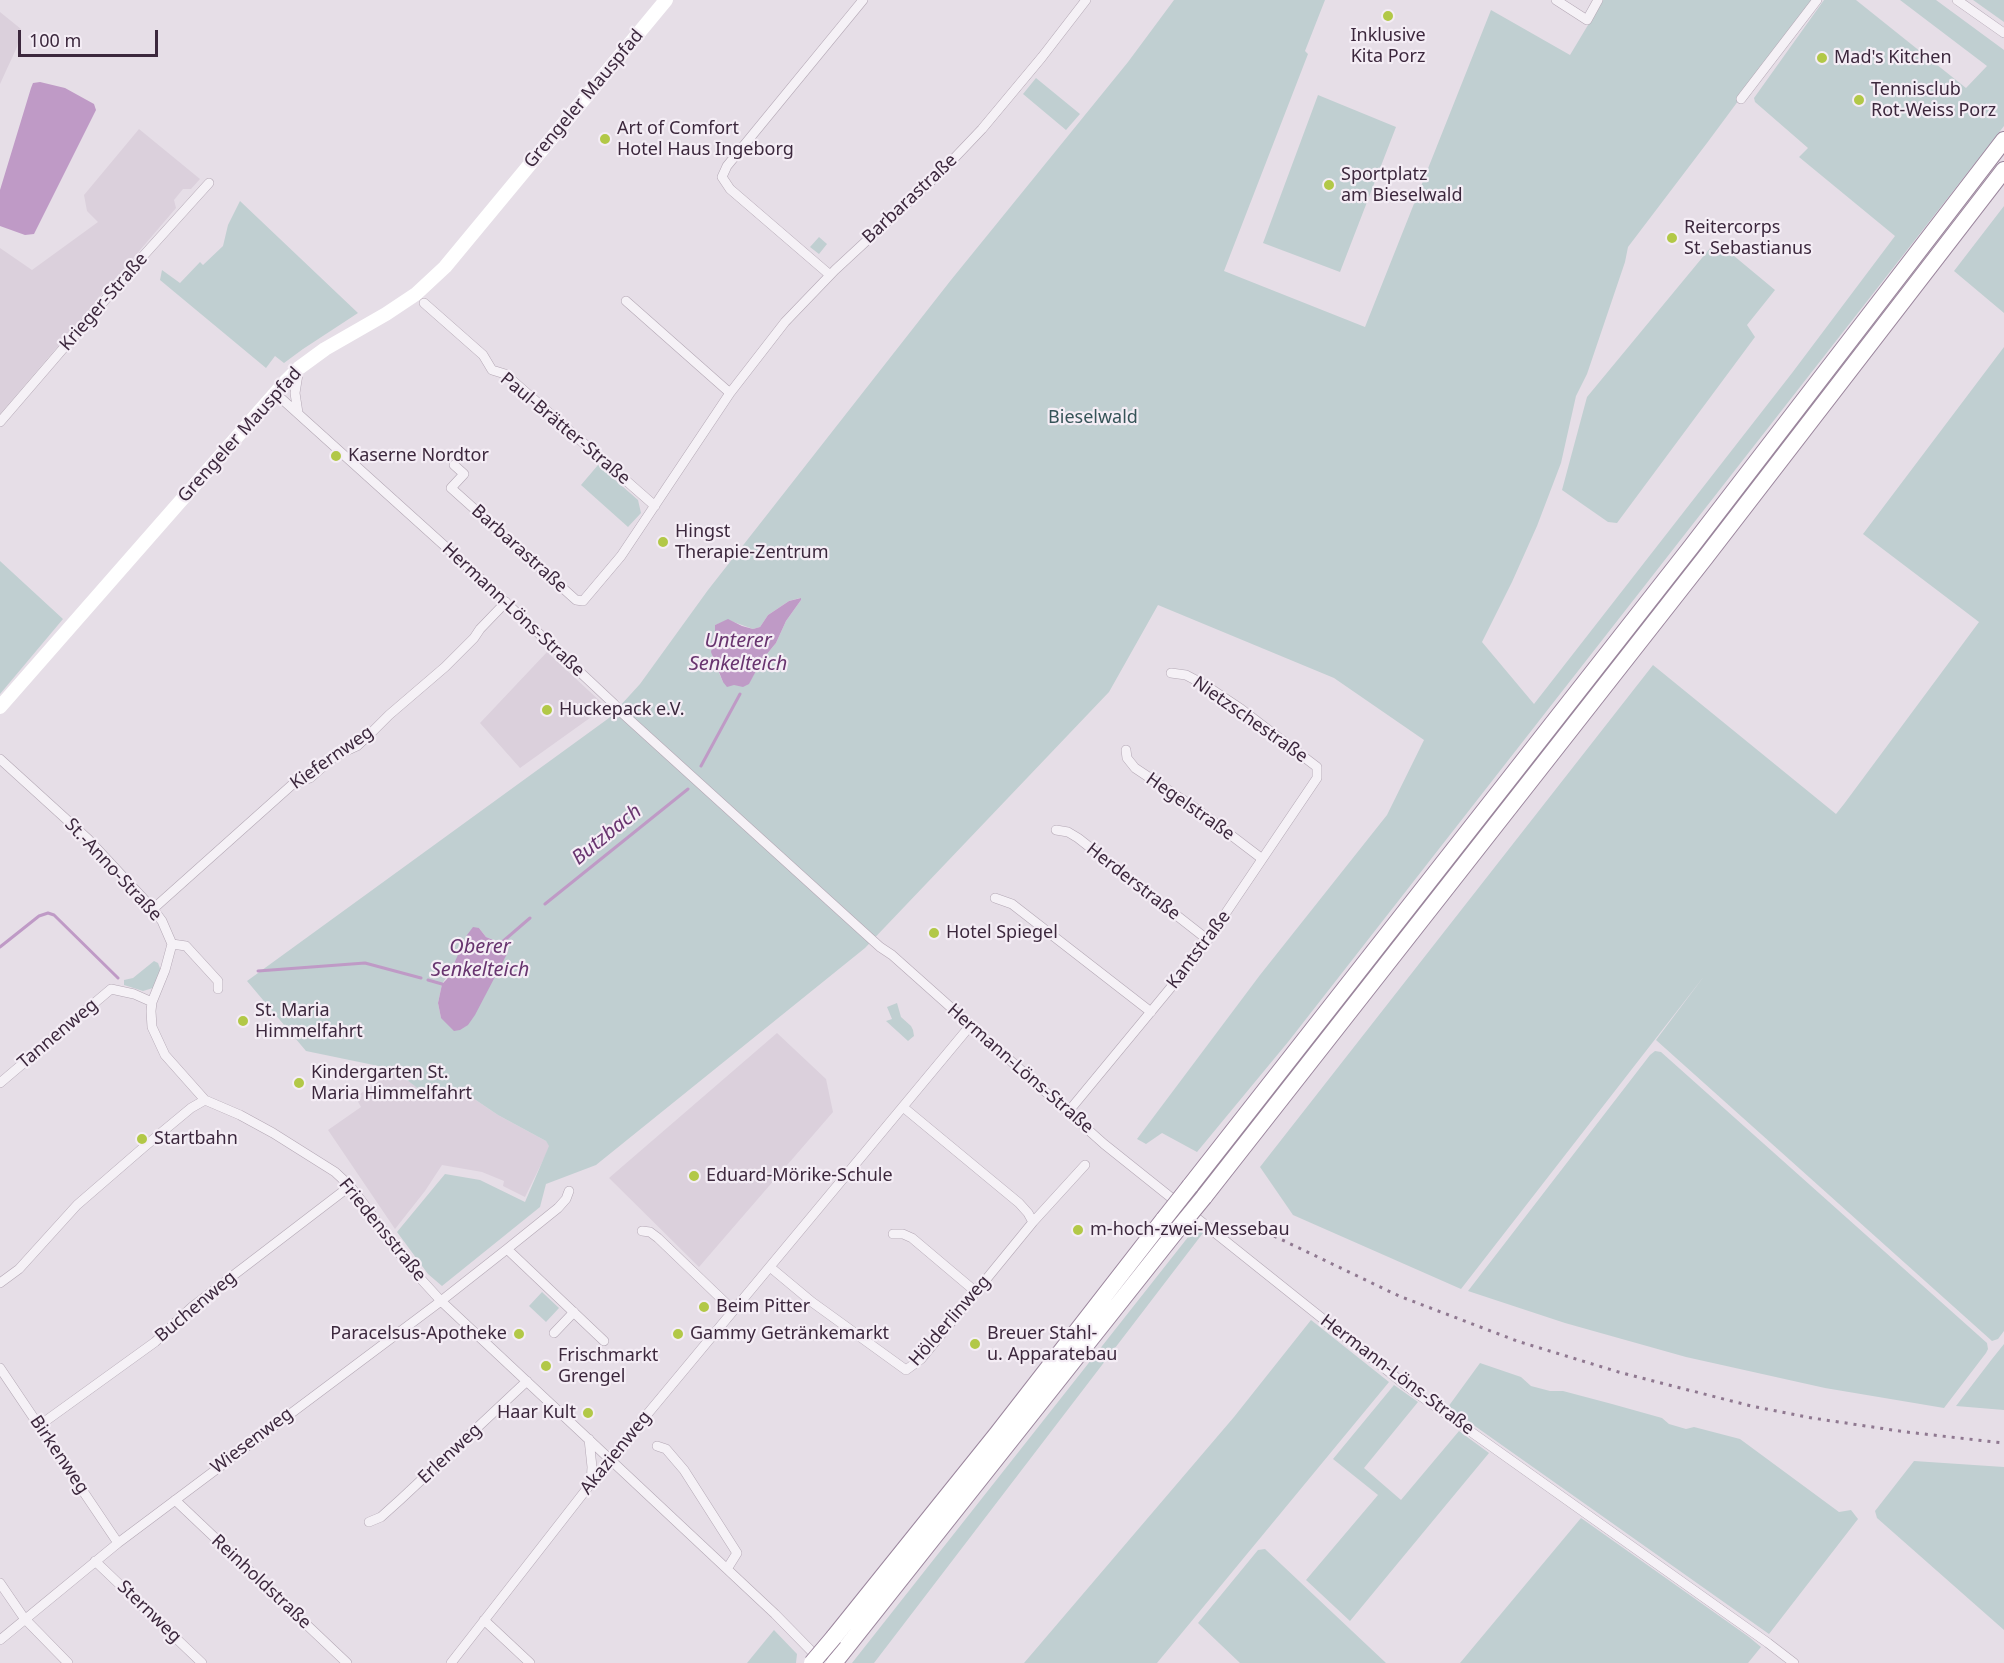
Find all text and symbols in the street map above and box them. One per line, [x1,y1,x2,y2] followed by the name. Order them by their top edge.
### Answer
[1381,9,1395,23] marker: Inklusive Kita Porz
[21,18,160,56] scale bar
[520,25,648,173] street label: Grengeler Mauspfad
[1350,25,1426,68] place label: Inklusive Kita Porz
[29,28,81,52] text: 100 m
[1834,47,1952,69] place label: Mad's Kitchen
[1815,51,1829,65] marker: Mad's Kitchen
[1871,79,1996,122] place label: Tennisclub Rot-Weiss Porz
[1852,93,1866,107] marker: Tennisclub Rot-Weiss Porz
[617,118,794,160] place label: Art of Comfort Hotel Haus Ingeborg
[598,132,612,146] marker: Art of Comfort Hotel Haus Ingeborg
[858,150,962,248] street label: Barbarastraße
[1341,164,1462,207] place label: Sportplatz am Bieselwald
[1322,178,1336,192] marker: Sportplatz am Bieselwald
[1684,217,1812,260] place label: Reitercorps St. Sebastianus
[1665,231,1679,245] marker: Reitercorps St. Sebastianus
[56,249,152,355] street label: Krieger-Straße
[174,363,306,507] street label: Grengeler Mauspfad
[496,368,634,490] street label: Paul-Brätter-Straße
[1048,407,1138,429] park label: Bieselwald
[348,445,489,467] place label: Kaserne Nordtor
[329,449,343,463] marker: Kaserne Nordtor
[467,500,571,598] street label: Barbarastraße
[675,521,829,564] place label: Hingst Therapie-Zentrum
[656,535,670,549] marker: Hingst Therapie-Zentrum
[437,538,589,682] street label: Hermann-Löns-Straße
[689,629,787,676] water label: Unterer Senkelteich
[1188,672,1312,768] street label: Nietzschestraße
[559,699,685,721] place label: Huckepack e.V.
[540,703,554,717] marker: Huckepack e.V.
[286,722,378,794] street label: Kiefernweg
[1142,769,1238,845] street label: Hegelstraße
[567,800,647,870] water label: Butzbach
[60,814,166,926] street label: St.-Anno-Straße
[1082,839,1184,925] street label: Herderstraße
[1162,906,1236,994] street label: Kantstraße
[946,922,1058,944] place label: Hotel Spiegel
[927,926,941,940] marker: Hotel Spiegel
[431,935,529,982] water label: Oberer Senkelteich
[14,994,102,1074] street label: Tannenweg
[255,1000,363,1042] place label: St. Maria Himmelfahrt
[942,1000,1098,1138] street label: Hermann-Löns-Straße
[236,1014,250,1028] marker: St. Maria Himmelfahrt
[311,1062,472,1104] place label: Kindergarten St. Maria Himmelfahrt
[292,1076,306,1090] marker: Kindergarten St. Maria Himmelfahrt
[154,1128,238,1150] place label: Startbahn
[135,1132,149,1146] marker: Startbahn
[706,1165,893,1187] place label: Eduard-Mörike-Schule
[687,1169,701,1183] marker: Eduard-Mörike-Schule
[334,1174,430,1286] street label: Friedensstraße
[1090,1219,1290,1241] place label: m-hoch-zwei-Messebau
[1071,1223,1085,1237] marker: m-hoch-zwei-Messebau
[151,1267,241,1347] street label: Buchenweg
[905,1271,995,1371] street label: Hölderlinweg
[716,1296,810,1318] place label: Beim Pitter
[697,1300,711,1314] marker: Beim Pitter
[1316,1310,1478,1440] street label: Hermann-Löns-Straße
[330,1323,507,1345] place label: Paracelsus-Apotheke
[690,1323,889,1345] place label: Gammy Getränkemarkt
[987,1323,1117,1366] place label: Breuer Stahl- u. Apparatebau
[512,1327,526,1341] marker: Paracelsus-Apotheke
[671,1327,685,1341] marker: Gammy Getränkemarkt
[968,1337,982,1351] marker: Breuer Stahl- u. Apparatebau
[558,1345,658,1388] place label: Frischmarkt Grengel
[539,1359,553,1373] marker: Frischmarkt Grengel
[497,1402,576,1424] place label: Haar Kult
[207,1403,297,1479] street label: Wiesenweg
[581,1406,595,1420] marker: Haar Kult
[576,1407,656,1499] street label: Akazienweg
[25,1412,93,1498] street label: Birkenweg
[414,1419,486,1489] street label: Erlenweg
[207,1530,315,1634] street label: Reinholdstraße
[113,1576,185,1648] street label: Sternweg

